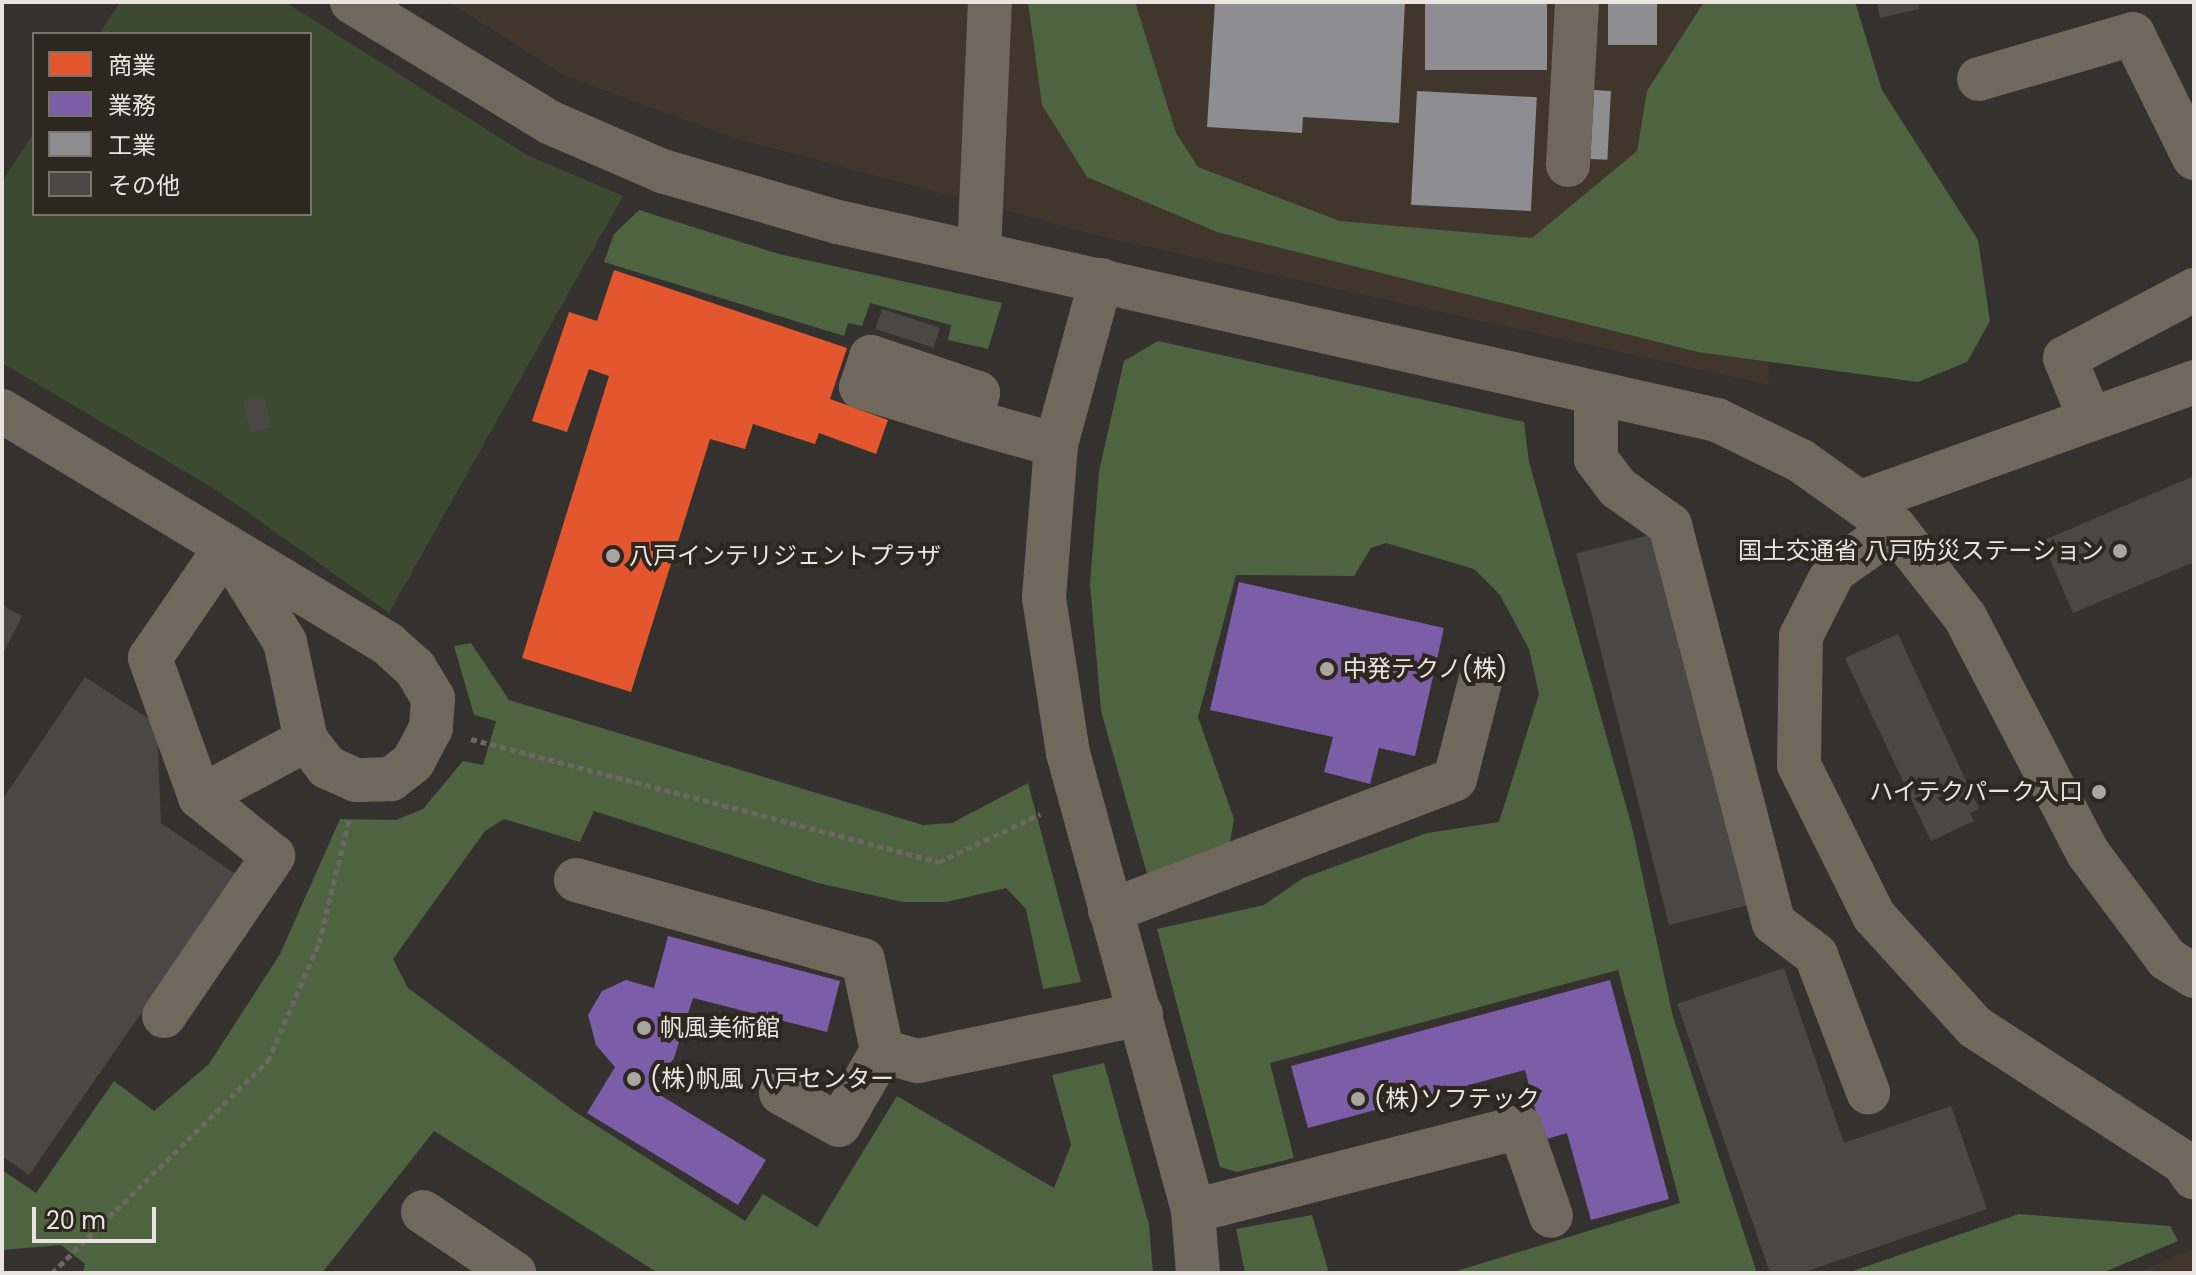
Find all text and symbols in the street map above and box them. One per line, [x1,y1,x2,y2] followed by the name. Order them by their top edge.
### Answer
[32,32,312,216] legend
[108,49,156,82] text: 商業
[108,89,156,122] text: 業務
[108,129,156,162] text: 工業
[108,169,180,202] text: その他
[1738,537,2104,565] place label: 国土交通省 八戸防災ステーション
[629,542,941,570] place label: 八戸インテリジェントプラザ
[2111,542,2129,560] marker: 国土交通省 八戸防災ステーション
[604,547,622,565] marker: 八戸インテリジェントプラザ
[1343,655,1509,683] place label: 中発テクノ(株)
[1318,660,1336,678] marker: 中発テクノ(株)
[1867,778,2083,806] place label: ハイテクパーク入口
[2090,783,2108,801] marker: ハイテクパーク入口
[660,1014,780,1042] place label: 帆風美術館
[635,1019,653,1037] marker: 帆風美術館
[650,1065,894,1093] place label: (株)帆風 八戸センター
[625,1070,643,1088] marker: (株)帆風 八戸センター
[1374,1085,1540,1113] place label: (株)ソフテック
[1349,1090,1367,1108] marker: (株)ソフテック
[36,1191,160,1241] scale bar
[46,1204,106,1237] text: 20 m

